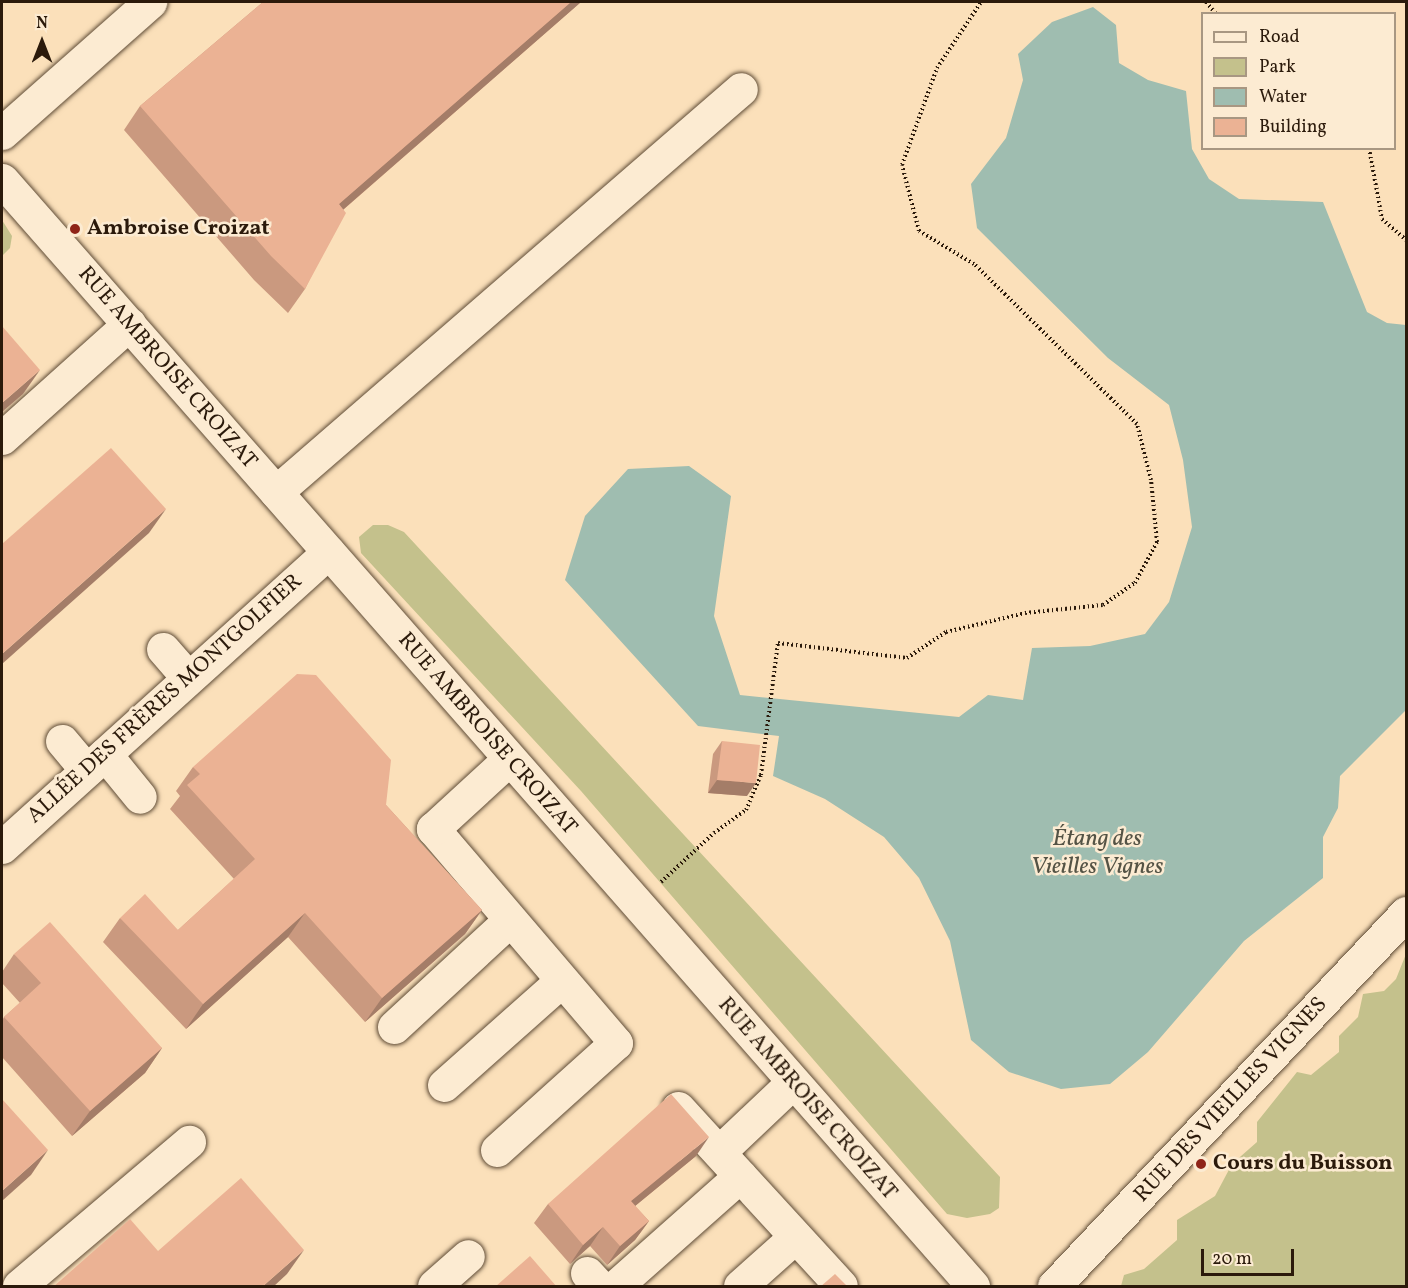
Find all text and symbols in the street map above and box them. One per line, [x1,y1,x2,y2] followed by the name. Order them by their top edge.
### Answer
[12,12,72,72] north arrow
[1201,12,1396,150] legend
[36,13,48,35] text: N
[1259,25,1300,50] text: Road
[1259,55,1296,80] text: Park
[1259,85,1307,110] text: Water
[1259,115,1327,140] text: Building
[87,216,269,242] place label: Ambroise Croizat
[68,222,82,236] marker: Ambroise Croizat
[72,261,262,475] street label: RUE AMBROISE CROIZAT
[22,569,308,829] street label: ALLÉE DES FRÈRES MONTGOLFIER
[392,627,582,841] street label: RUE AMBROISE CROIZAT
[1031,826,1163,882] water label: Étang des Vieilles Vignes
[1128,991,1334,1209] street label: RUE DES VIEILLES VIGNES
[712,992,902,1206] street label: RUE AMBROISE CROIZAT
[1213,1151,1393,1177] place label: Cours du Buisson
[1194,1157,1208,1171] marker: Cours du Buisson
[1204,1237,1297,1275] scale bar
[1212,1247,1252,1272] text: 20 m

